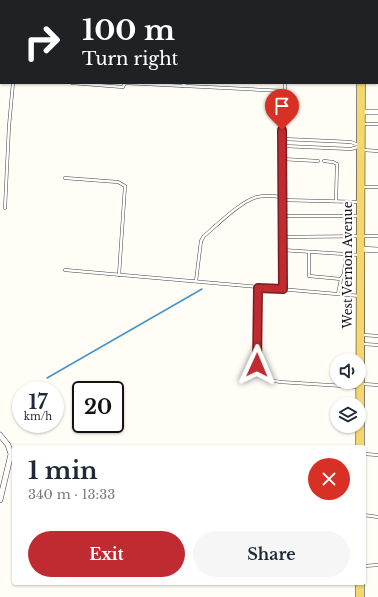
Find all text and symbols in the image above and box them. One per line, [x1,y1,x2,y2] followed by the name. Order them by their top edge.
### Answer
[82,13,175,48] text: 100 m
[16,16,68,68] icon: right
[82,48,178,70] text: Turn right
[265,89,299,130] pin
[271,95,293,117] icon: arrive
[340,201,355,330] street label: West Vernon Avenue
[236,344,278,386] position arrow
[330,353,366,433] map controls
[330,353,366,389] button: sound
[72,381,124,433] speed limit sign: 20
[28,390,48,414] text: 17
[330,397,366,433] button: layers
[24,410,52,423] text: km/h
[28,456,98,485] text: 1 min
[308,458,350,500] button: close
[28,486,115,503] text: 340 m · 13:33
[28,531,185,577] button: Exit
[193,531,350,577] button: Share

